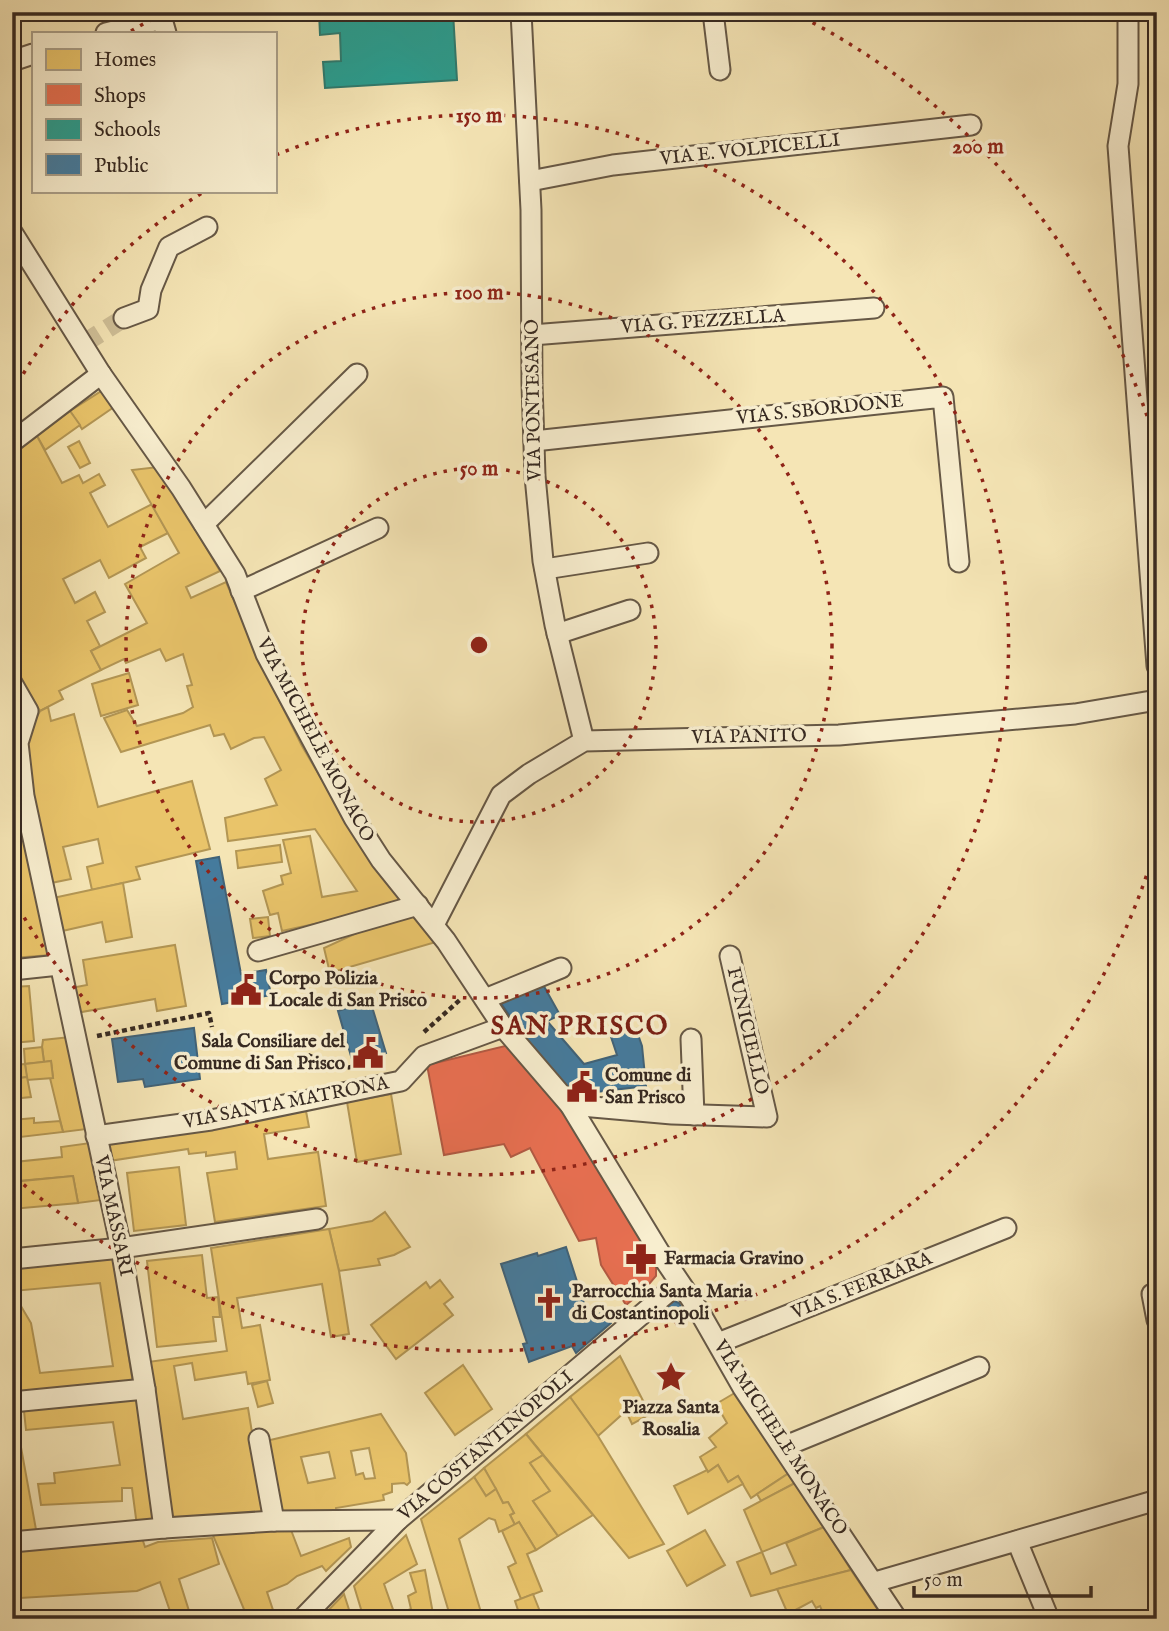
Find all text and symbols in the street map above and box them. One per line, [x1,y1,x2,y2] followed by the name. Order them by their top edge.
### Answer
[32,32,276,192] legend
[94,47,156,74] text: Homes
[94,83,146,110] text: Shops
[456,103,503,130] text: 150 m
[94,117,161,144] text: Schools
[658,129,841,172] street label: VIA E. VOLPICELLI
[952,134,1004,161] text: 200 m
[94,153,148,180] text: Public
[454,280,504,307] text: 100 m
[619,304,787,340] street label: VIA G. PEZZELLA
[521,319,547,482] street label: VIA PONTESANO
[734,389,905,431] street label: VIA S. SBORDONE
[460,456,499,483] text: 50 m
[250,633,379,847] street label: VIA MICHELE MONACO
[467,633,491,657] centre of rings
[690,724,807,750] street label: VIA PANITO
[721,965,773,1097] street label: FUNICIELLO
[269,967,427,1013] place label: Corpo Polizia Locale di San Prisco
[229,973,263,1007] public building icon: Corpo Polizia Locale di San Prisco
[491,1010,669,1043] district label: SAN PRISCO
[174,1030,346,1076] place label: Sala Consiliare del Comune di San Prisco
[351,1036,385,1070] public building icon: Sala Consiliare del Comune di San Prisco
[605,1064,691,1110] place label: Comune di San Prisco
[565,1070,599,1104] public building icon: Comune di San Prisco
[180,1071,392,1135] street label: VIA SANTA MATRONA
[88,1152,138,1279] street label: VIA MASSARI
[624,1242,658,1276] pharmacy icon: Farmacia Gravino
[787,1246,937,1326] street label: VIA S. FERRARA
[664,1247,803,1271] place label: Farmacia Gravino
[572,1280,753,1326] place label: Parrocchia Santa Maria di Costantinopoli
[532,1286,566,1320] church icon: Parrocchia Santa Maria di Costantinopoli
[707,1335,852,1541] street label: VIA MICHELE MONACO
[654,1360,688,1394] place icon: Piazza Santa Rosalia
[393,1366,578,1527] street label: VIA COSTANTINOPOLI
[623,1396,720,1442] place label: Piazza Santa Rosalia
[914,1554,1090,1598] scale bar
[924,1567,963,1594] text: 50 m

